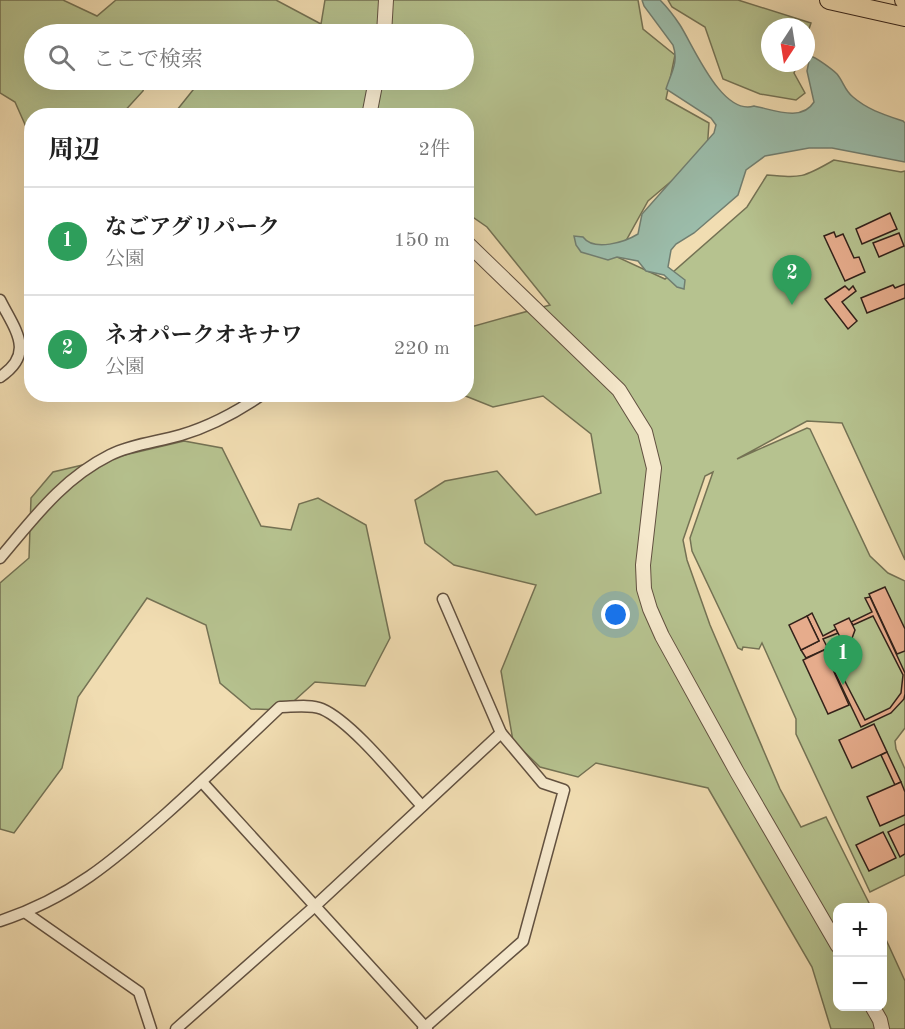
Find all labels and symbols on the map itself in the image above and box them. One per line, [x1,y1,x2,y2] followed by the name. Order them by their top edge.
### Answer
[761,18,815,72] north arrow
[772,256,812,305] pin: 2
[601,600,630,629] your location
[824,636,862,685] pin: 1

